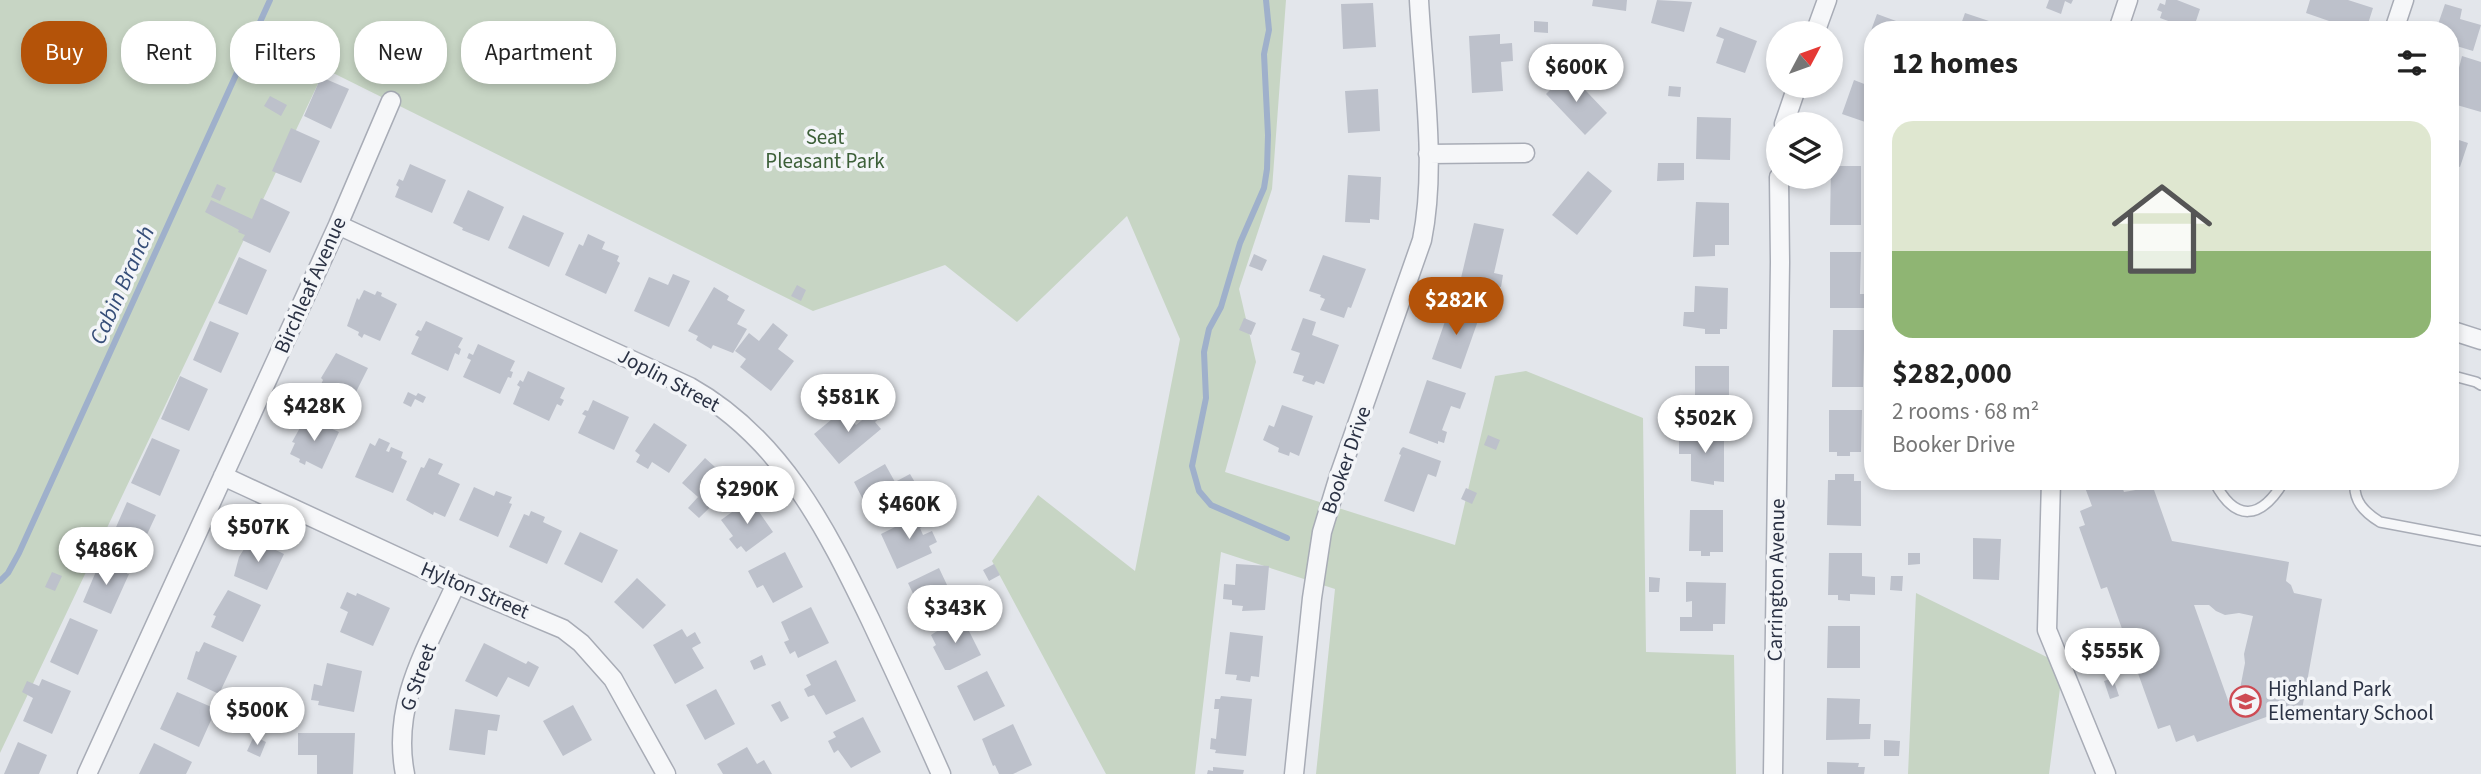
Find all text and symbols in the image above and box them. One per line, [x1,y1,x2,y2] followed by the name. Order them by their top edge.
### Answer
[21,21,107,84] chip: Buy
[121,21,216,84] chip: Rent
[230,21,340,84] chip: Filters
[354,21,447,84] chip: New
[461,21,616,84] chip: Apartment
[1766,21,1843,98] north arrow
[1766,21,1843,189] map controls
[1892,42,2018,85] text: 12 homes
[1527,44,1625,104] pin: $600K
[2393,44,2431,82] icon: filters
[1545,50,1607,83] text: $600K
[1766,112,1843,189] button: layers
[765,122,885,176] park label: Seat Pleasant Park
[2099,166,2225,292] icon: home
[266,212,354,358] street label: Birchleaf Avenue
[81,220,163,350] water label: Cabin Branch
[1407,278,1505,337] pin: $282K
[1425,283,1487,316] text: $282K
[613,340,725,420] street label: Joplin Street
[1892,352,2012,395] text: $282,000
[799,374,897,434] pin: $581K
[817,380,879,413] text: $581K
[265,384,363,443] pin: $428K
[283,389,345,422] text: $428K
[1892,395,2039,428] text: 2 rooms · 68 m²
[1656,396,1754,455] pin: $502K
[1674,401,1736,434] text: $502K
[1313,402,1379,518] street label: Booker Drive
[1892,428,2015,461] text: Booker Drive
[698,466,796,526] pin: $290K
[716,472,778,505] text: $290K
[860,482,958,541] pin: $460K
[878,487,940,520] text: $460K
[1760,498,1792,662] street label: Carrington Avenue
[209,504,307,564] pin: $507K
[227,510,289,543] text: $507K
[57,528,155,587] pin: $486K
[75,533,137,566] text: $486K
[416,554,534,626] street label: Hylton Street
[906,586,1004,645] pin: $343K
[924,591,986,624] text: $343K
[2063,628,2161,688] pin: $555K
[2081,634,2143,667] text: $555K
[392,639,444,715] street label: G Street
[2268,674,2434,728] place label: Highland Park Elementary School
[2228,684,2262,718] school or university icon: Highland Park Elementary School
[208,688,306,747] pin: $500K
[226,693,288,726] text: $500K

